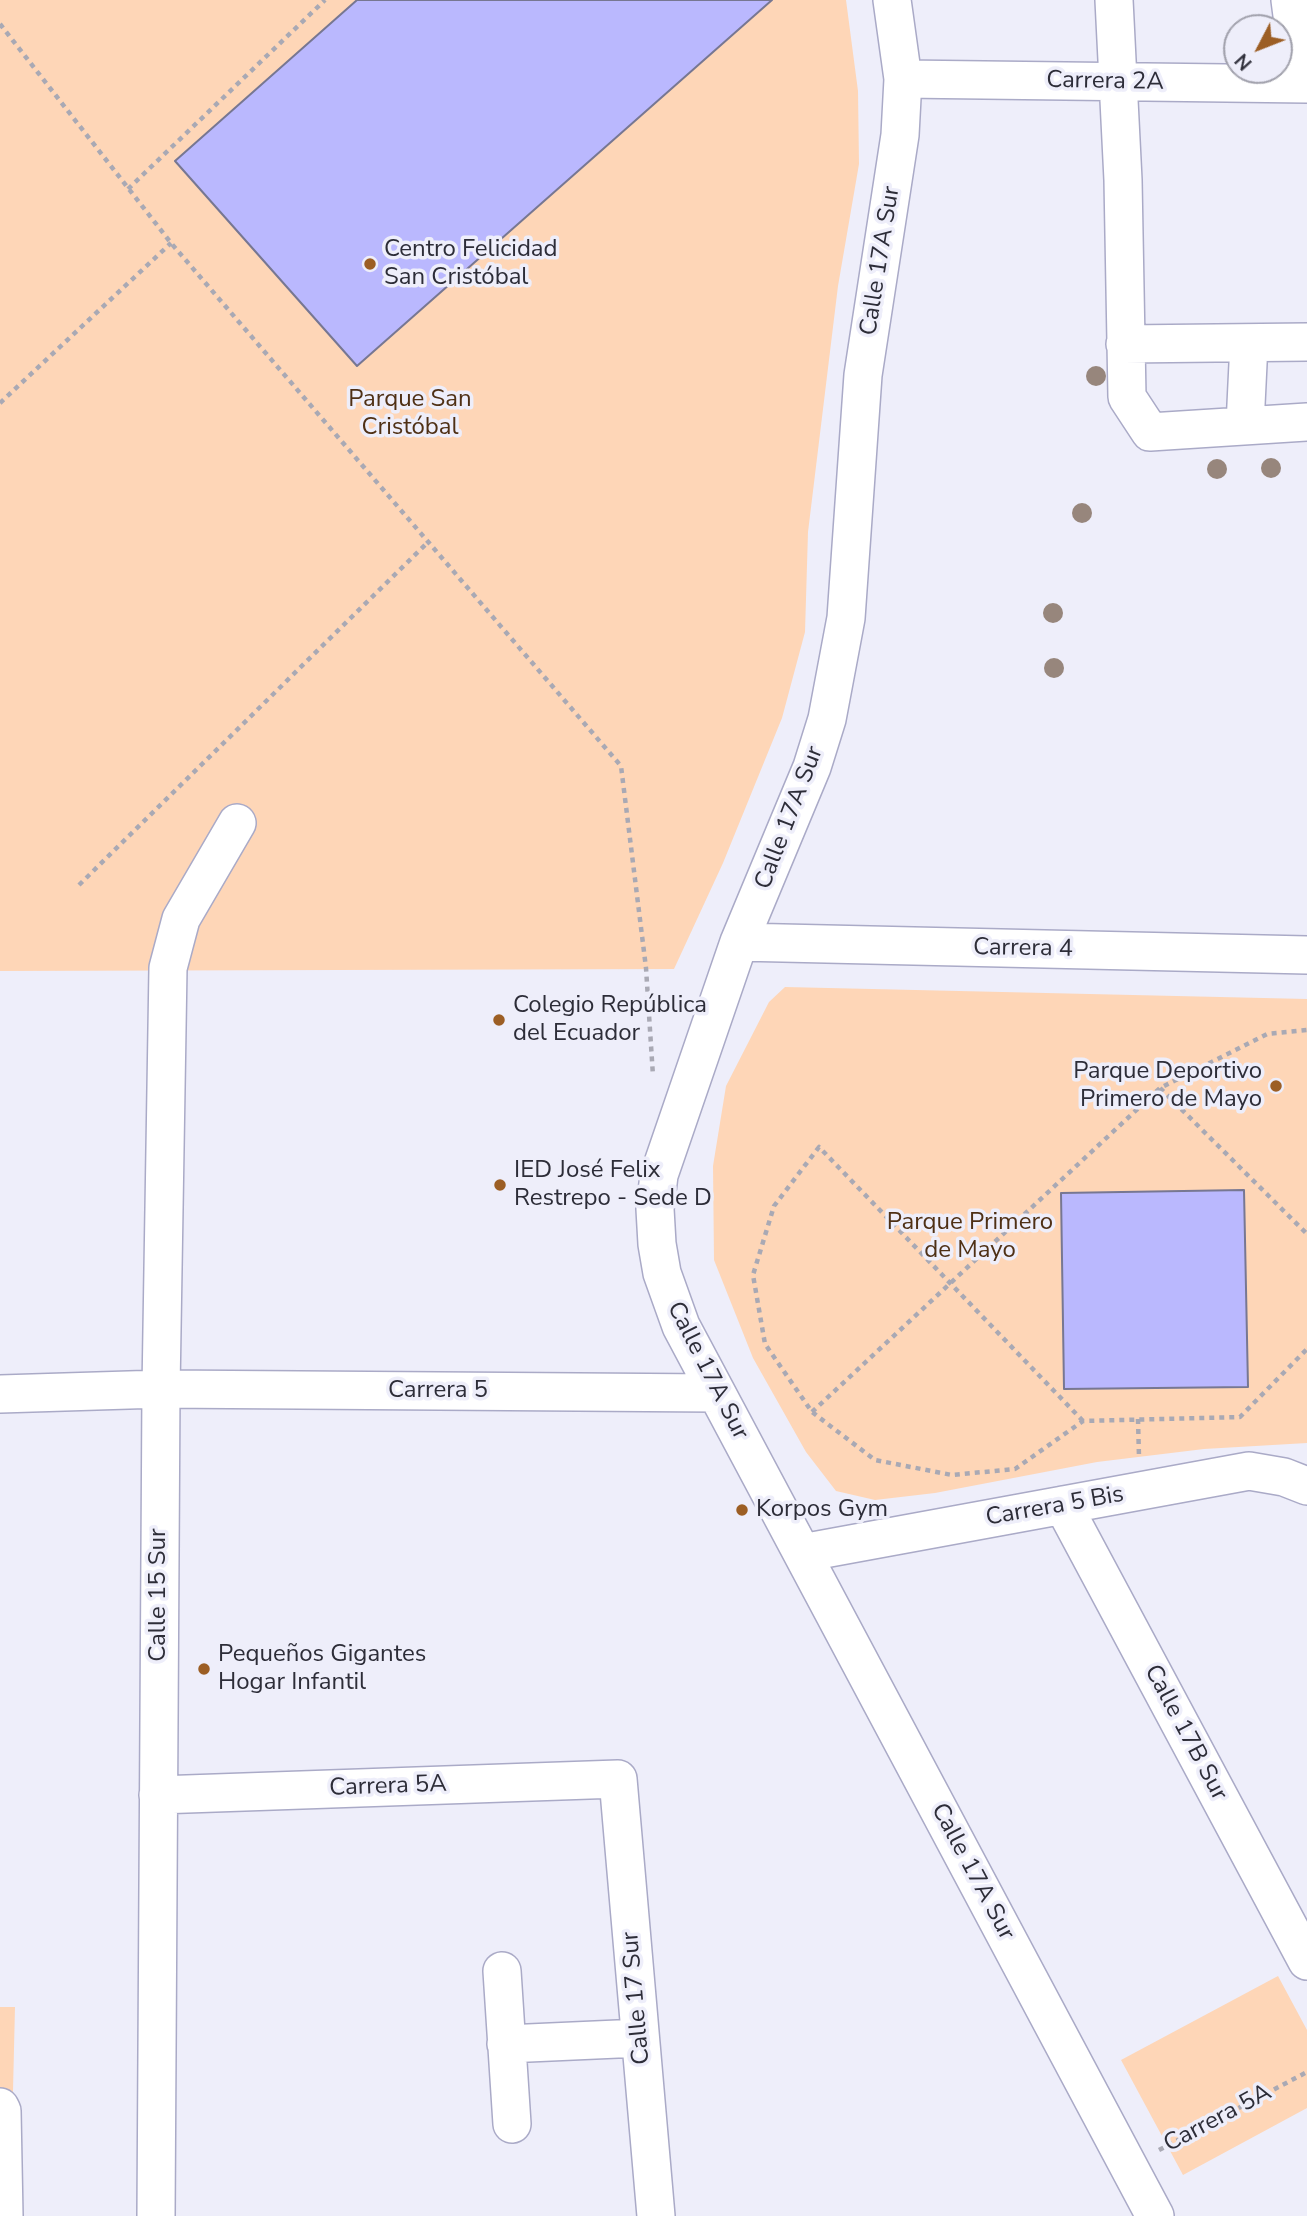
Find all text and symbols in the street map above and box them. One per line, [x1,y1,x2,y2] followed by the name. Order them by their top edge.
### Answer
[1223,14,1293,84] north arrow
[1229,48,1258,76] text: N
[1046,67,1164,97] street label: Carrera 2A
[855,184,907,338] street label: Calle 17A Sur
[384,236,558,292] place label: Centro Felicidad San Cristóbal
[362,256,378,272] marker: Centro Felicidad San Cristóbal
[348,386,472,442] park label: Parque San Cristóbal
[750,742,830,894] street label: Calle 17A Sur
[973,934,1073,964] street label: Carrera 4
[513,992,707,1048] place label: Colegio República del Ecuador
[491,1012,507,1028] marker: Colegio República del Ecuador
[1073,1058,1262,1114] place label: Parque Deportivo Primero de Mayo
[1268,1078,1284,1094] marker: Parque Deportivo Primero de Mayo
[514,1157,712,1213] place label: IED José Felix Restrepo - Sede D
[492,1177,508,1193] marker: IED José Felix Restrepo - Sede D
[887,1209,1053,1265] park label: Parque Primero de Mayo
[660,1297,754,1445] street label: Calle 17A Sur
[388,1377,488,1405] street label: Carrera 5
[984,1481,1126,1533] street label: Carrera 5 Bis
[756,1496,888,1524] place label: Korpos Gym
[734,1502,750,1518] marker: Korpos Gym
[145,1528,173,1662] street label: Calle 15 Sur
[218,1641,426,1697] place label: Pequeños Gigantes Hogar Infantil
[1137,1660,1233,1806] street label: Calle 17B Sur
[196,1661,212,1677] marker: Pequeños Gigantes Hogar Infantil
[329,1771,447,1803] street label: Carrera 5A
[924,1799,1020,1945] street label: Calle 17A Sur
[617,1930,657,2066] street label: Calle 17 Sur
[1159,2079,1277,2159] street label: Carrera 5A

